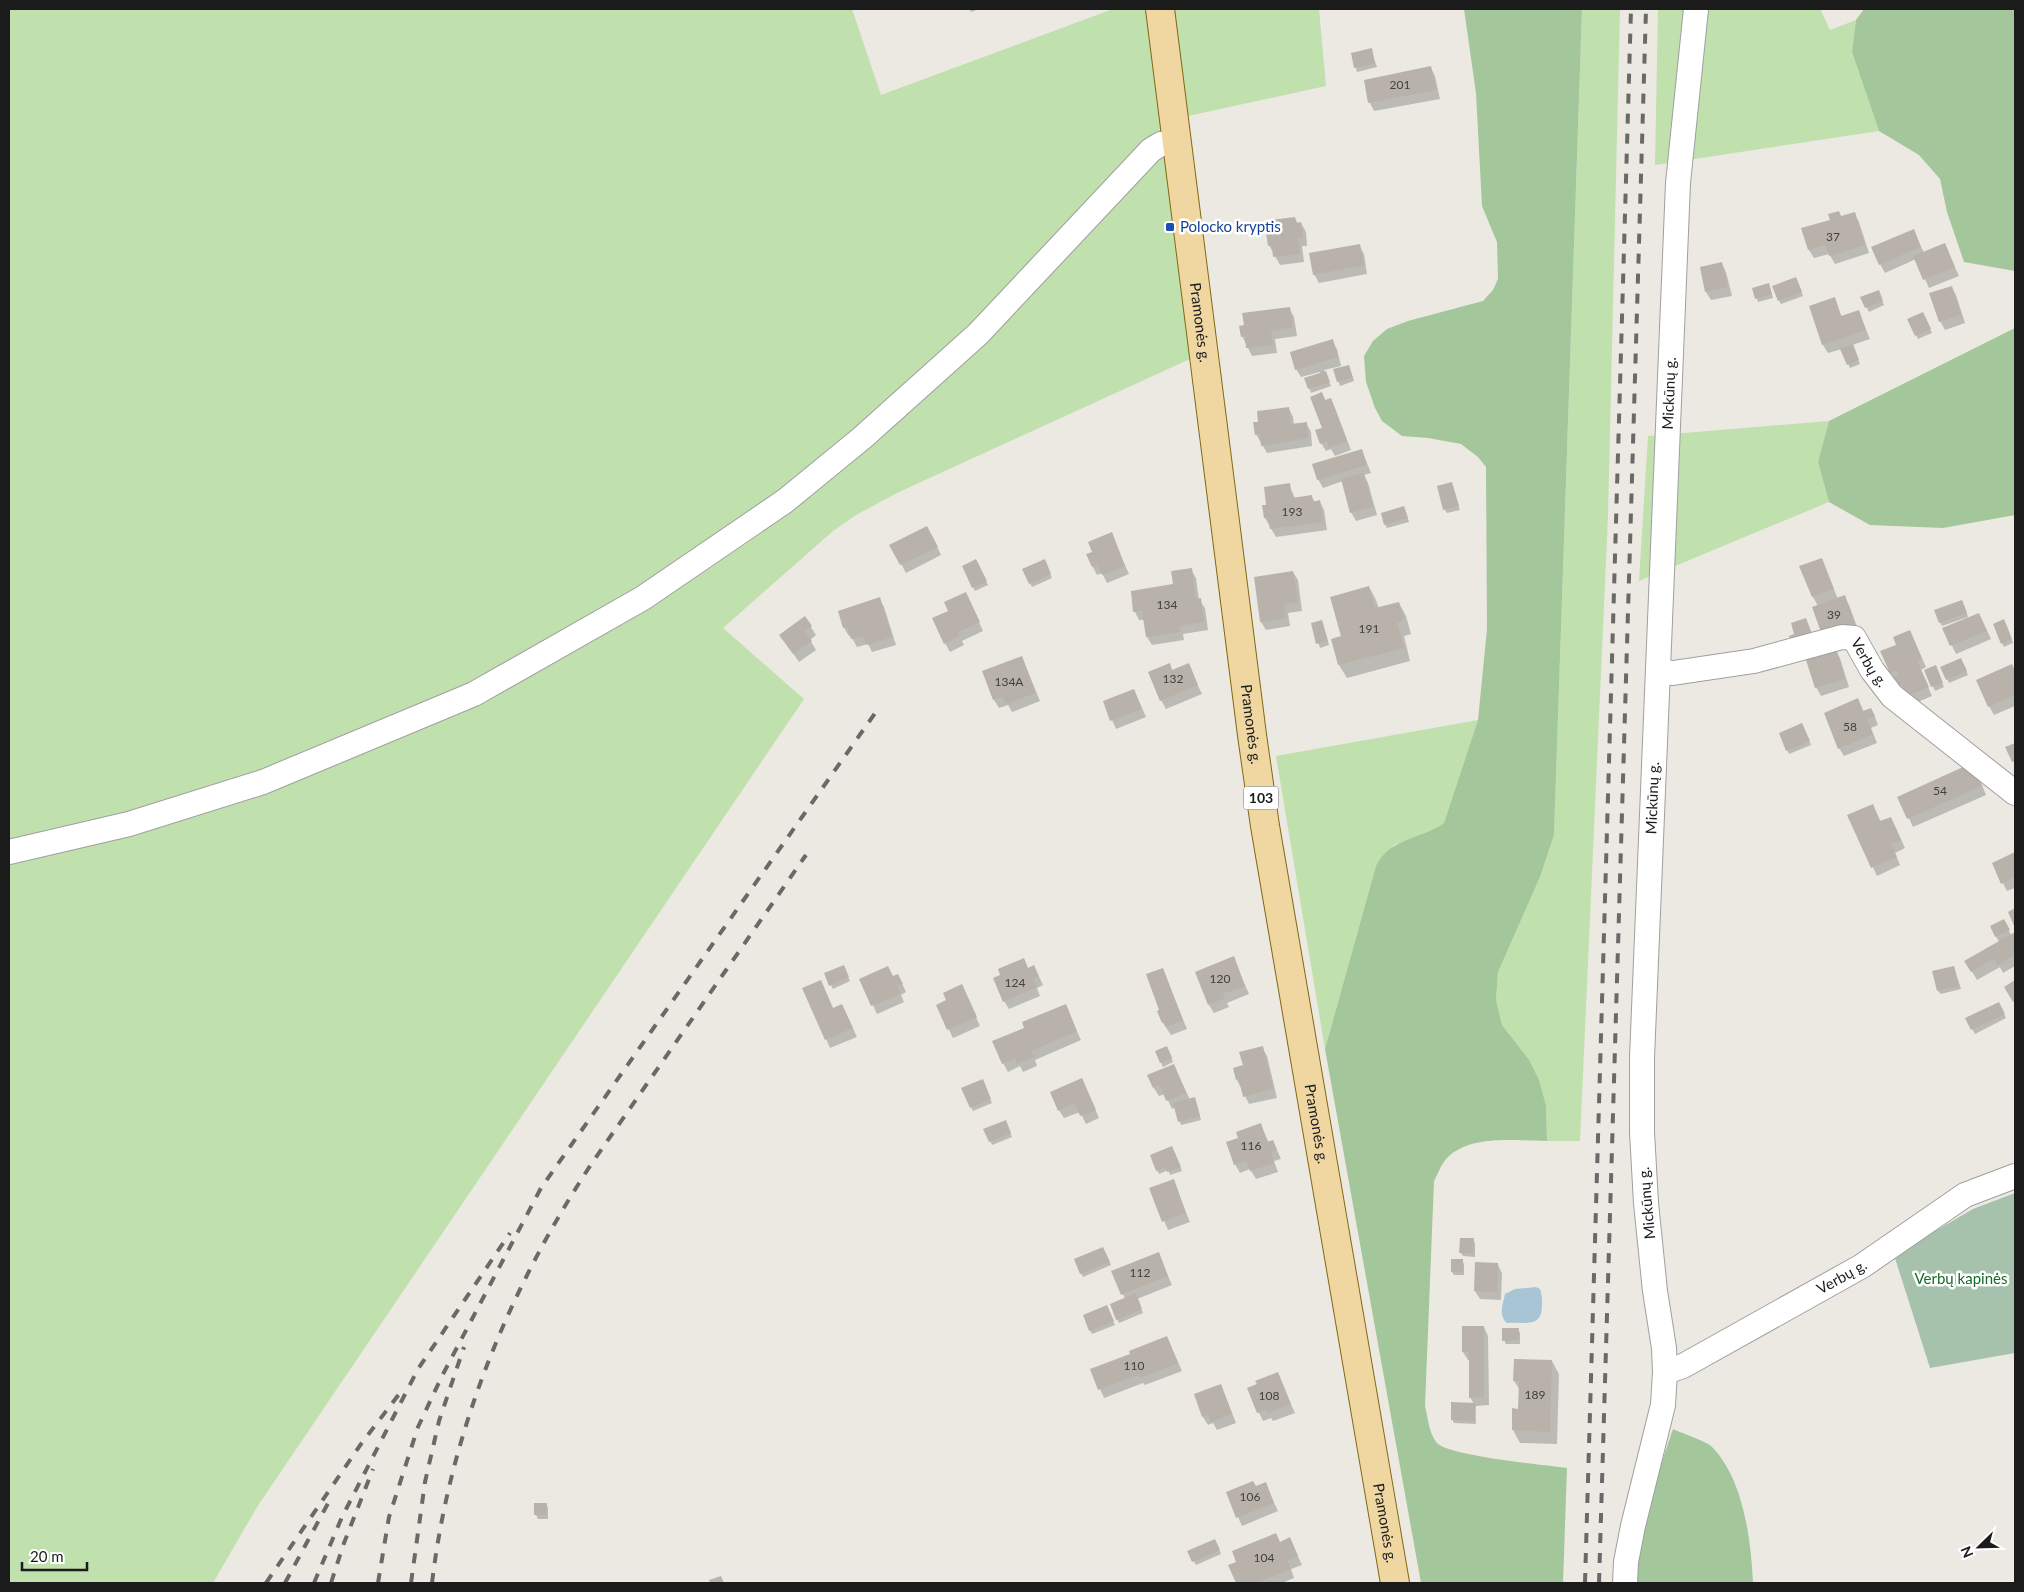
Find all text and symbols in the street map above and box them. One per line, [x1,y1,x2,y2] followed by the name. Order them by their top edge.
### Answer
[1390,77,1410,92] house number: 201
[1180,217,1281,235] place label: Polocko kryptis
[1164,221,1176,233] marker: Polocko kryptis
[1826,229,1840,244] house number: 37
[1187,281,1215,363] street label: Pramonės g.
[1658,357,1679,430] street label: Mickūnų g.
[1282,504,1302,519] house number: 193
[1157,597,1177,612] house number: 134
[1827,607,1841,622] house number: 39
[1359,621,1379,636] house number: 191
[1848,635,1892,690] street label: Verbų g.
[1163,671,1183,686] house number: 132
[994,674,1024,689] house number: 134A
[1238,683,1266,765] street label: Pramonės g.
[1843,719,1857,734] house number: 58
[1641,761,1662,835] street label: Mickūnų g.
[1933,783,1947,798] house number: 54
[1244,786,1278,810] road number: 103
[1210,971,1230,986] house number: 120
[1005,975,1025,990] house number: 124
[1301,1083,1333,1165] street label: Pramonės g.
[1241,1138,1261,1153] house number: 116
[1634,1166,1658,1240] street label: Mickūnų g.
[1813,1255,1870,1297] street label: Verbų g.
[1130,1265,1150,1280] house number: 112
[1915,1269,2007,1287] park label: Verbų kapinės
[1124,1358,1144,1373] house number: 110
[1525,1387,1545,1402] house number: 189
[1259,1388,1279,1403] house number: 108
[1370,1482,1401,1564] street label: Pramonės g.
[1240,1489,1260,1504] house number: 106
[1954,1522,2004,1572] north arrow
[22,1540,88,1572] scale bar
[1957,1544,1977,1561] text: N
[30,1547,64,1565] text: 20 m
[1254,1550,1274,1565] house number: 104

